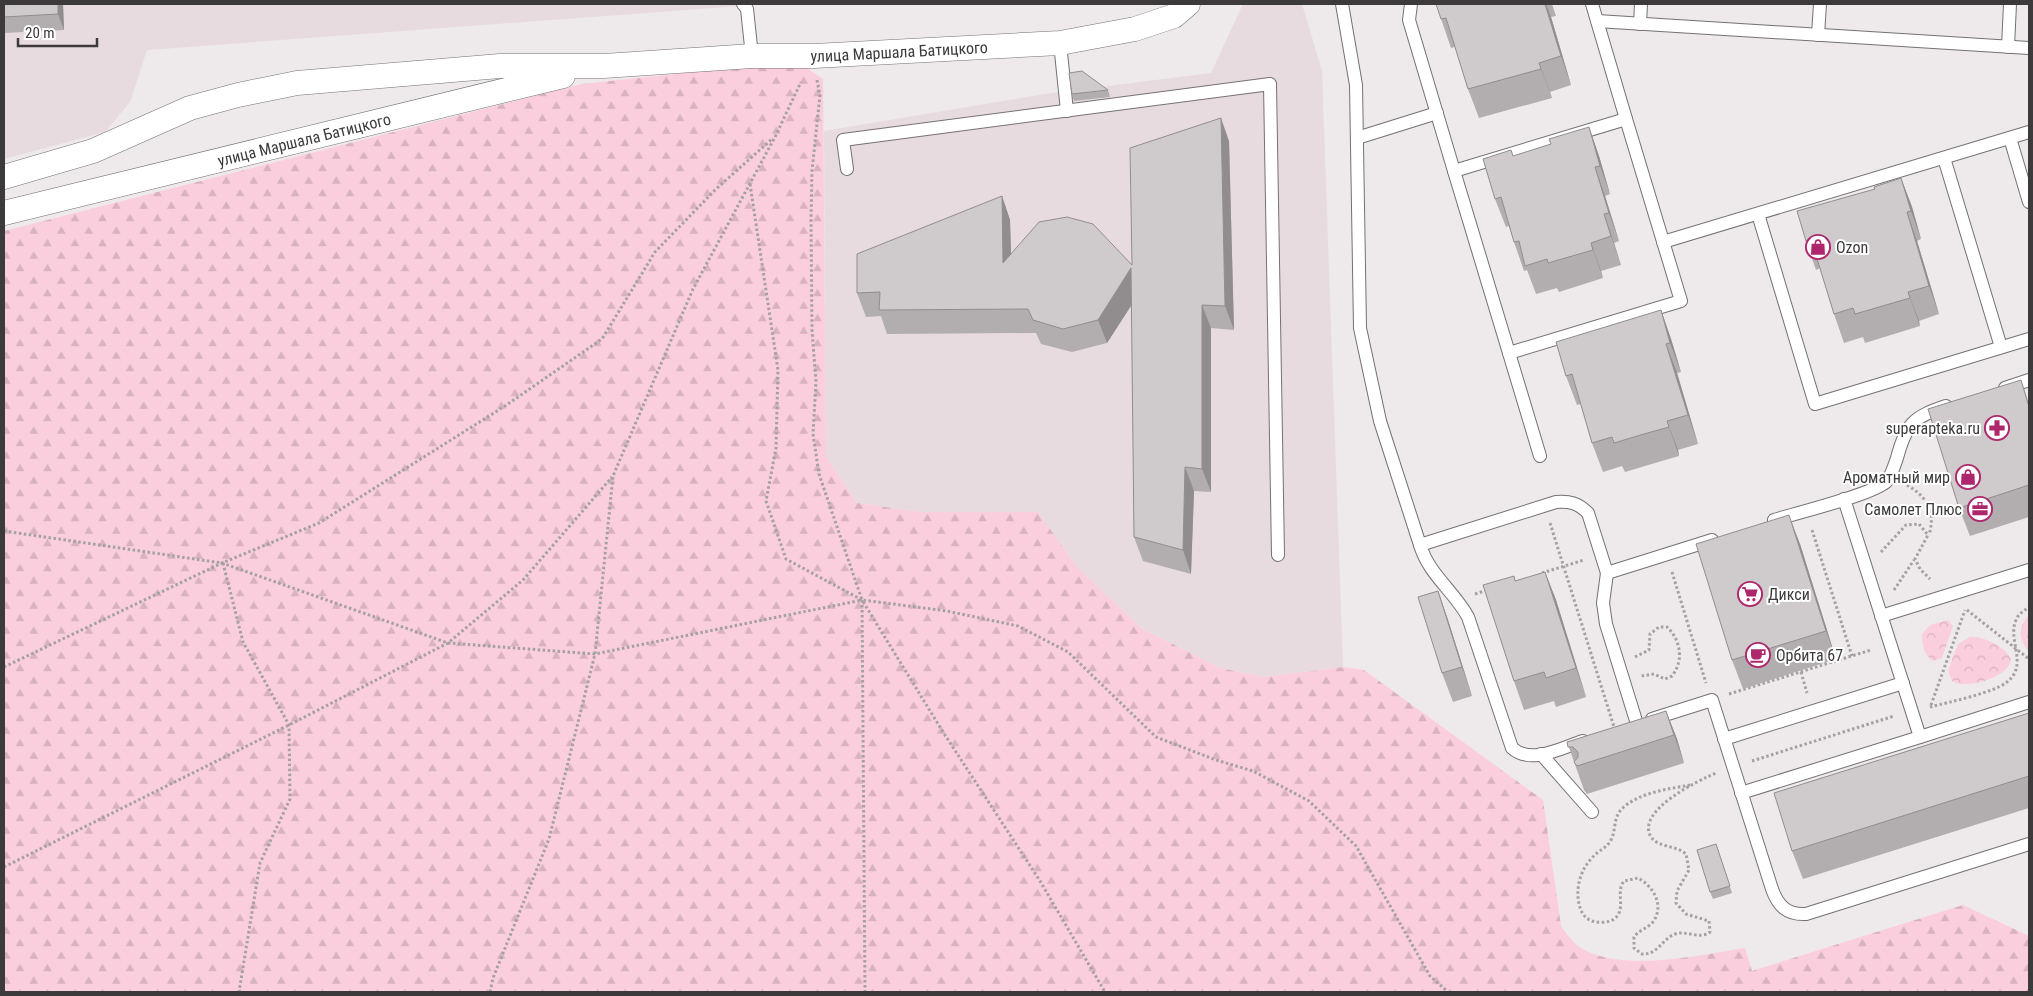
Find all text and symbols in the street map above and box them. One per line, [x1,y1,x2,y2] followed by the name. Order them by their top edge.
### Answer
[18,15,96,47] scale bar
[25,24,55,42] text: 20 m
[810,37,988,66] street label: улица Маршала Батицкого
[216,109,393,170] street label: улица Маршала Батицкого
[1805,234,1831,260] shop icon: Ozon
[1836,238,1868,257] place label: Ozon
[1984,415,2010,441] pharmacy icon: superapteka.ru
[1886,419,1980,438] place label: superapteka.ru
[1955,464,1981,490] shop icon: Ароматный мир
[1843,468,1950,487] place label: Ароматный мир
[1967,496,1993,522] office icon: Самолет Плюс
[1864,500,1962,519] place label: Самолет Плюс
[1737,581,1763,607] supermarket icon: Дикси
[1768,585,1810,604] place label: Дикси
[1745,642,1771,668] cafe icon: Орбита 67
[1776,646,1843,665] place label: Орбита 67

